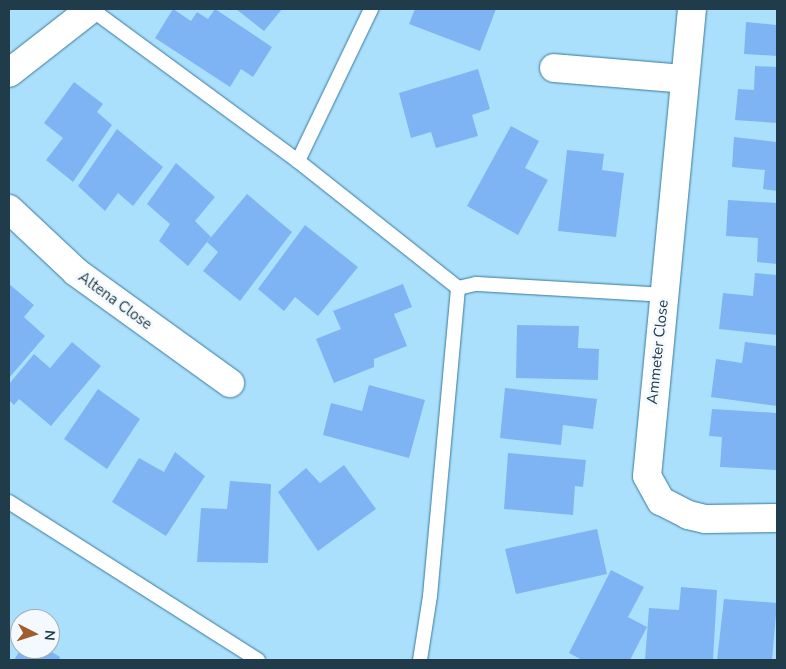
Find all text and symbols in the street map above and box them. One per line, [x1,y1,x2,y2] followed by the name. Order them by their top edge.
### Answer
[75,268,155,334] street label: Altena Close
[644,299,672,405] street label: Ammeter Close
[10,609,60,659] north arrow
[40,629,59,641] text: N

